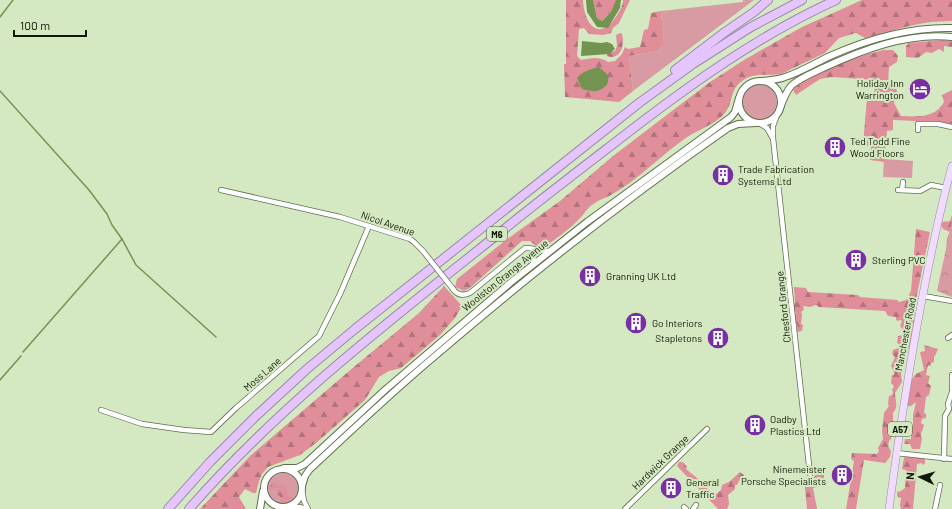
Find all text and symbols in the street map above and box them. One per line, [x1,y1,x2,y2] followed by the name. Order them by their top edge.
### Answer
[14,12,86,38] scale bar
[20,18,50,32] text: 100 m
[907,76,933,102] hotel icon: Holiday Inn Warrington
[856,77,904,101] place label: Holiday Inn Warrington
[822,134,848,160] building icon: Ted Todd Fine Wood Floors
[850,135,910,159] place label: Ted Todd Fine Wood Floors
[710,162,736,188] building icon: Trade Fabrication Systems Ltd
[738,163,814,187] place label: Trade Fabrication Systems Ltd
[360,208,416,238] street label: Nicol Avenue
[487,227,507,241] road number: M6
[460,237,550,313] street label: Woolston Grange Avenue
[843,247,869,273] building icon: Sterling PVC
[872,254,925,266] place label: Sterling PVC
[577,263,603,289] building icon: Granning UK Ltd
[606,270,676,282] place label: Granning UK Ltd
[773,271,793,343] street label: Chesford Grange
[892,296,918,372] street label: Manchester Road
[623,310,649,336] building icon: Go Interiors
[652,317,703,329] place label: Go Interiors
[705,325,731,351] building icon: Stapletons
[655,332,702,344] place label: Stapletons
[241,355,283,393] street label: Moss Lane
[742,412,768,438] building icon: Oadby Plastics Ltd
[770,413,821,437] place label: Oadby Plastics Ltd
[888,422,912,436] road number: A57
[629,432,691,492] street label: Hardwick Grange
[900,457,940,497] north arrow
[829,462,855,488] building icon: Ninemeister Porsche Specialists
[741,463,826,487] place label: Ninemeister Porsche Specialists
[903,472,916,480] text: N
[658,475,684,501] building icon: General Traffic
[686,476,719,500] place label: General Traffic

